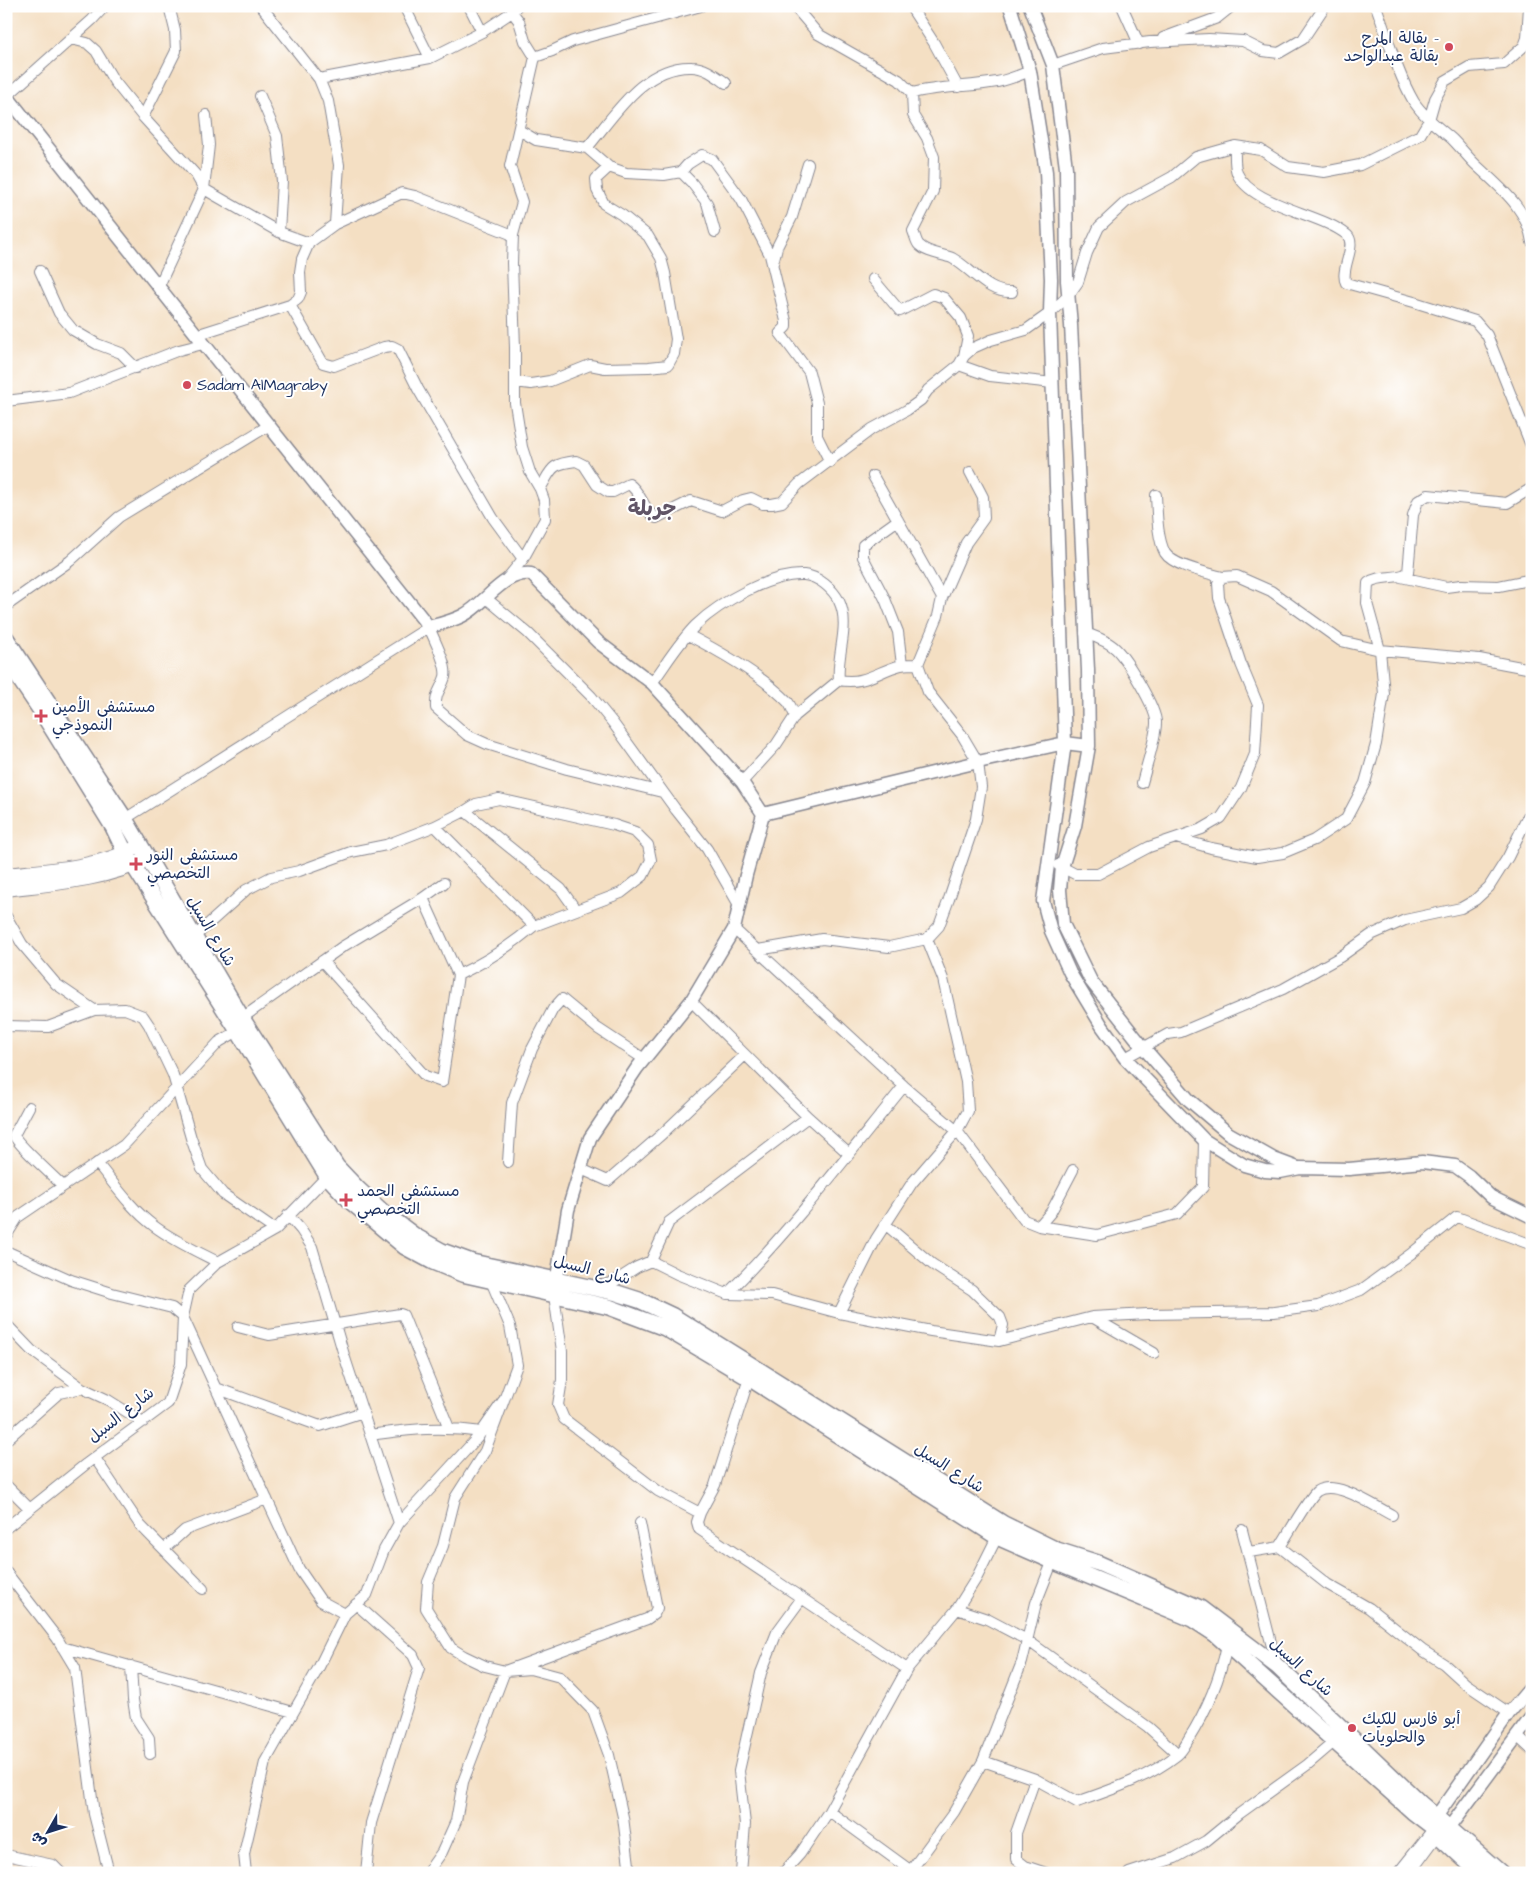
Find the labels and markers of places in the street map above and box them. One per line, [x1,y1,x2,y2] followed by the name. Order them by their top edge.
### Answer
[1344,27,1439,67] place label: بقالة المرح - بقالة عبدالواحد
[1443,41,1455,53] marker: بقالة المرح - بقالة عبدالواحد
[197,374,328,397] place label: Sadam AlMagraby
[181,379,193,391] marker: Sadam AlMagraby
[52,696,155,739] place label: مستشفى الأمين النموذجي
[34,709,48,723] marker: مستشفى الأمين النموذجي
[145,844,238,887] place label: مستشفى النور التخصصي
[129,857,143,871] marker: مستشفى النور التخصصي
[357,1180,460,1223] place label: مستشفى الحمد التخصصي
[339,1193,353,1207] marker: مستشفى الحمد التخصصي
[1362,1708,1460,1748] place label: أبو فارس للكيك والحلويات
[1346,1722,1358,1734] marker: أبو فارس للكيك والحلويات

